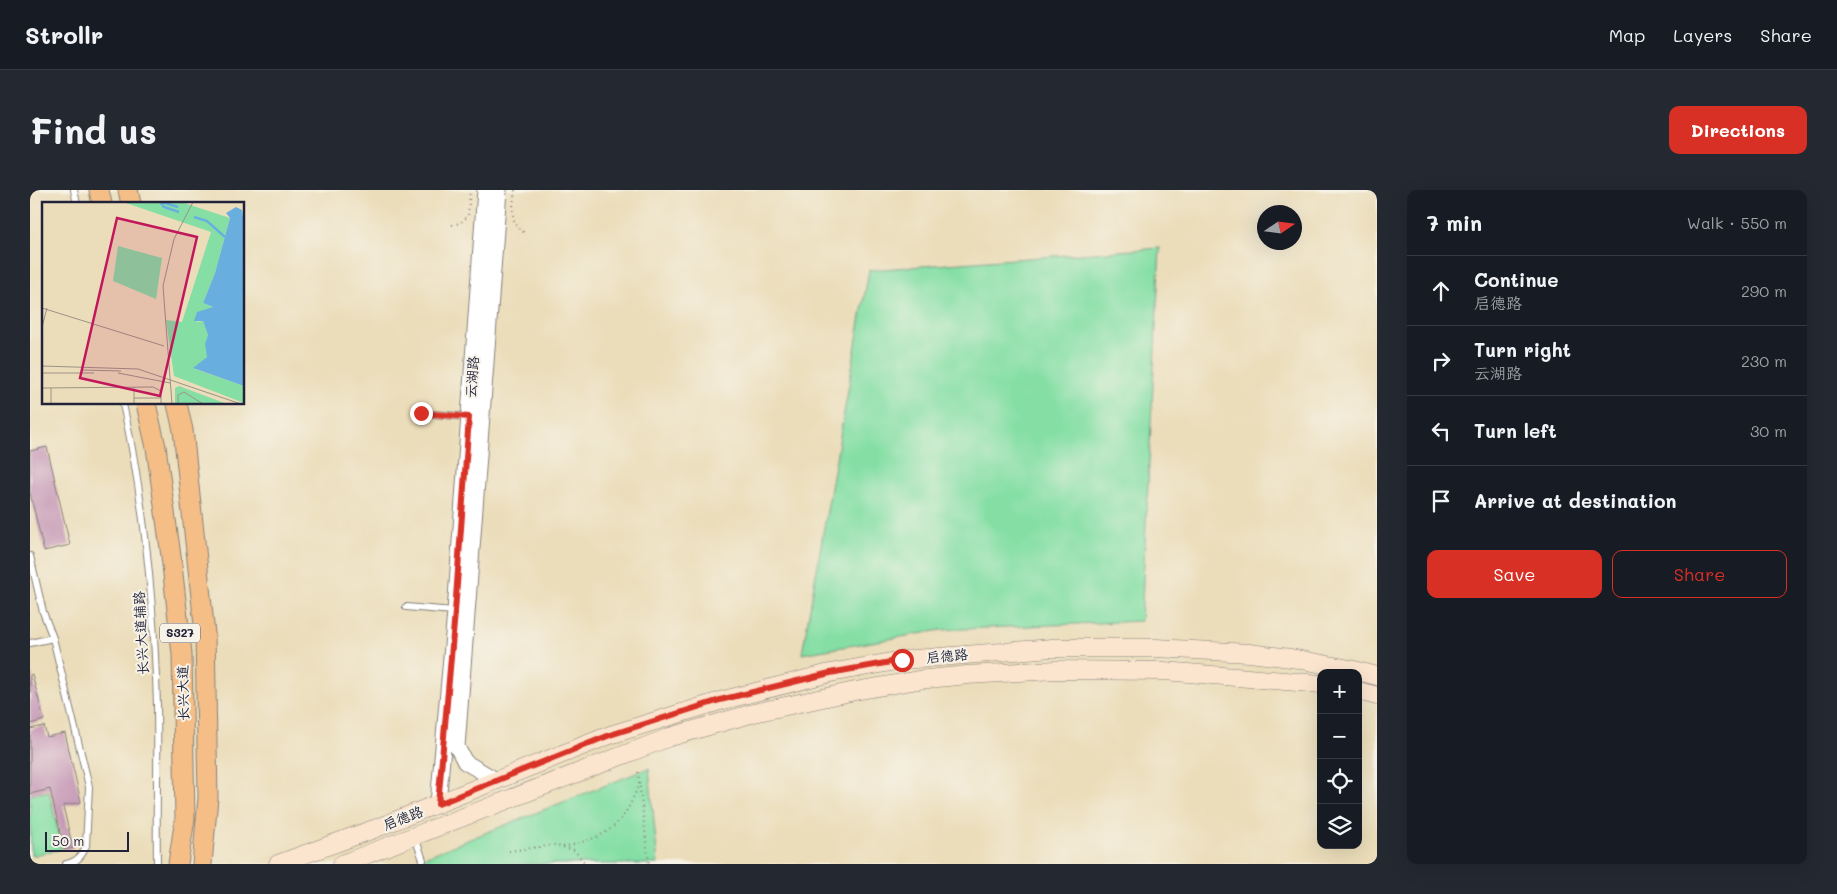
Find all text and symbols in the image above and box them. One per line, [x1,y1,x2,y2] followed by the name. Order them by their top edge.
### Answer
[25,19,103,50] text: Strollr
[1609,23,1645,47] text: Map
[1673,23,1732,47] text: Layers
[1760,23,1812,47] text: Share
[1669,106,1807,154] button: Directions
[30,107,157,153] text: Find us
[42,202,245,405] inset map
[1257,205,1302,250] north arrow
[1427,209,1482,236] text: 7 min
[1687,212,1787,233] text: Walk · 550 m
[1474,267,1559,292] text: Continue
[1427,277,1455,305] icon: ahead
[1741,280,1787,301] text: 290 m
[1474,292,1522,313] text: 启德路
[1474,337,1571,362] text: Turn right
[1427,347,1455,375] icon: right
[1741,350,1787,371] text: 230 m
[461,355,482,399] street label: 云湖路
[1474,362,1522,383] text: 云湖路
[410,402,433,425] route end
[1427,417,1455,445] icon: left
[1474,418,1557,443] text: Turn left
[1750,420,1787,441] text: 30 m
[1427,487,1455,515] icon: arrive
[1474,488,1677,513] text: Arrive at destination
[1427,550,1602,598] button: Save
[1612,550,1787,598] button: Share
[129,591,152,675] street label: 长兴大道辅路
[160,623,200,642] road number: S327
[925,644,969,667] street label: 启德路
[891,649,914,672] route start
[173,665,192,721] street label: 长兴大道
[1317,669,1362,849] map controls
[1317,669,1362,714] button: +
[1317,714,1362,759] button: −
[1317,759,1362,804] button: locate
[380,801,426,834] street label: 启德路
[1317,804,1362,849] button: layers
[45,829,129,852] scale bar
[52,831,84,850] text: 50 m

